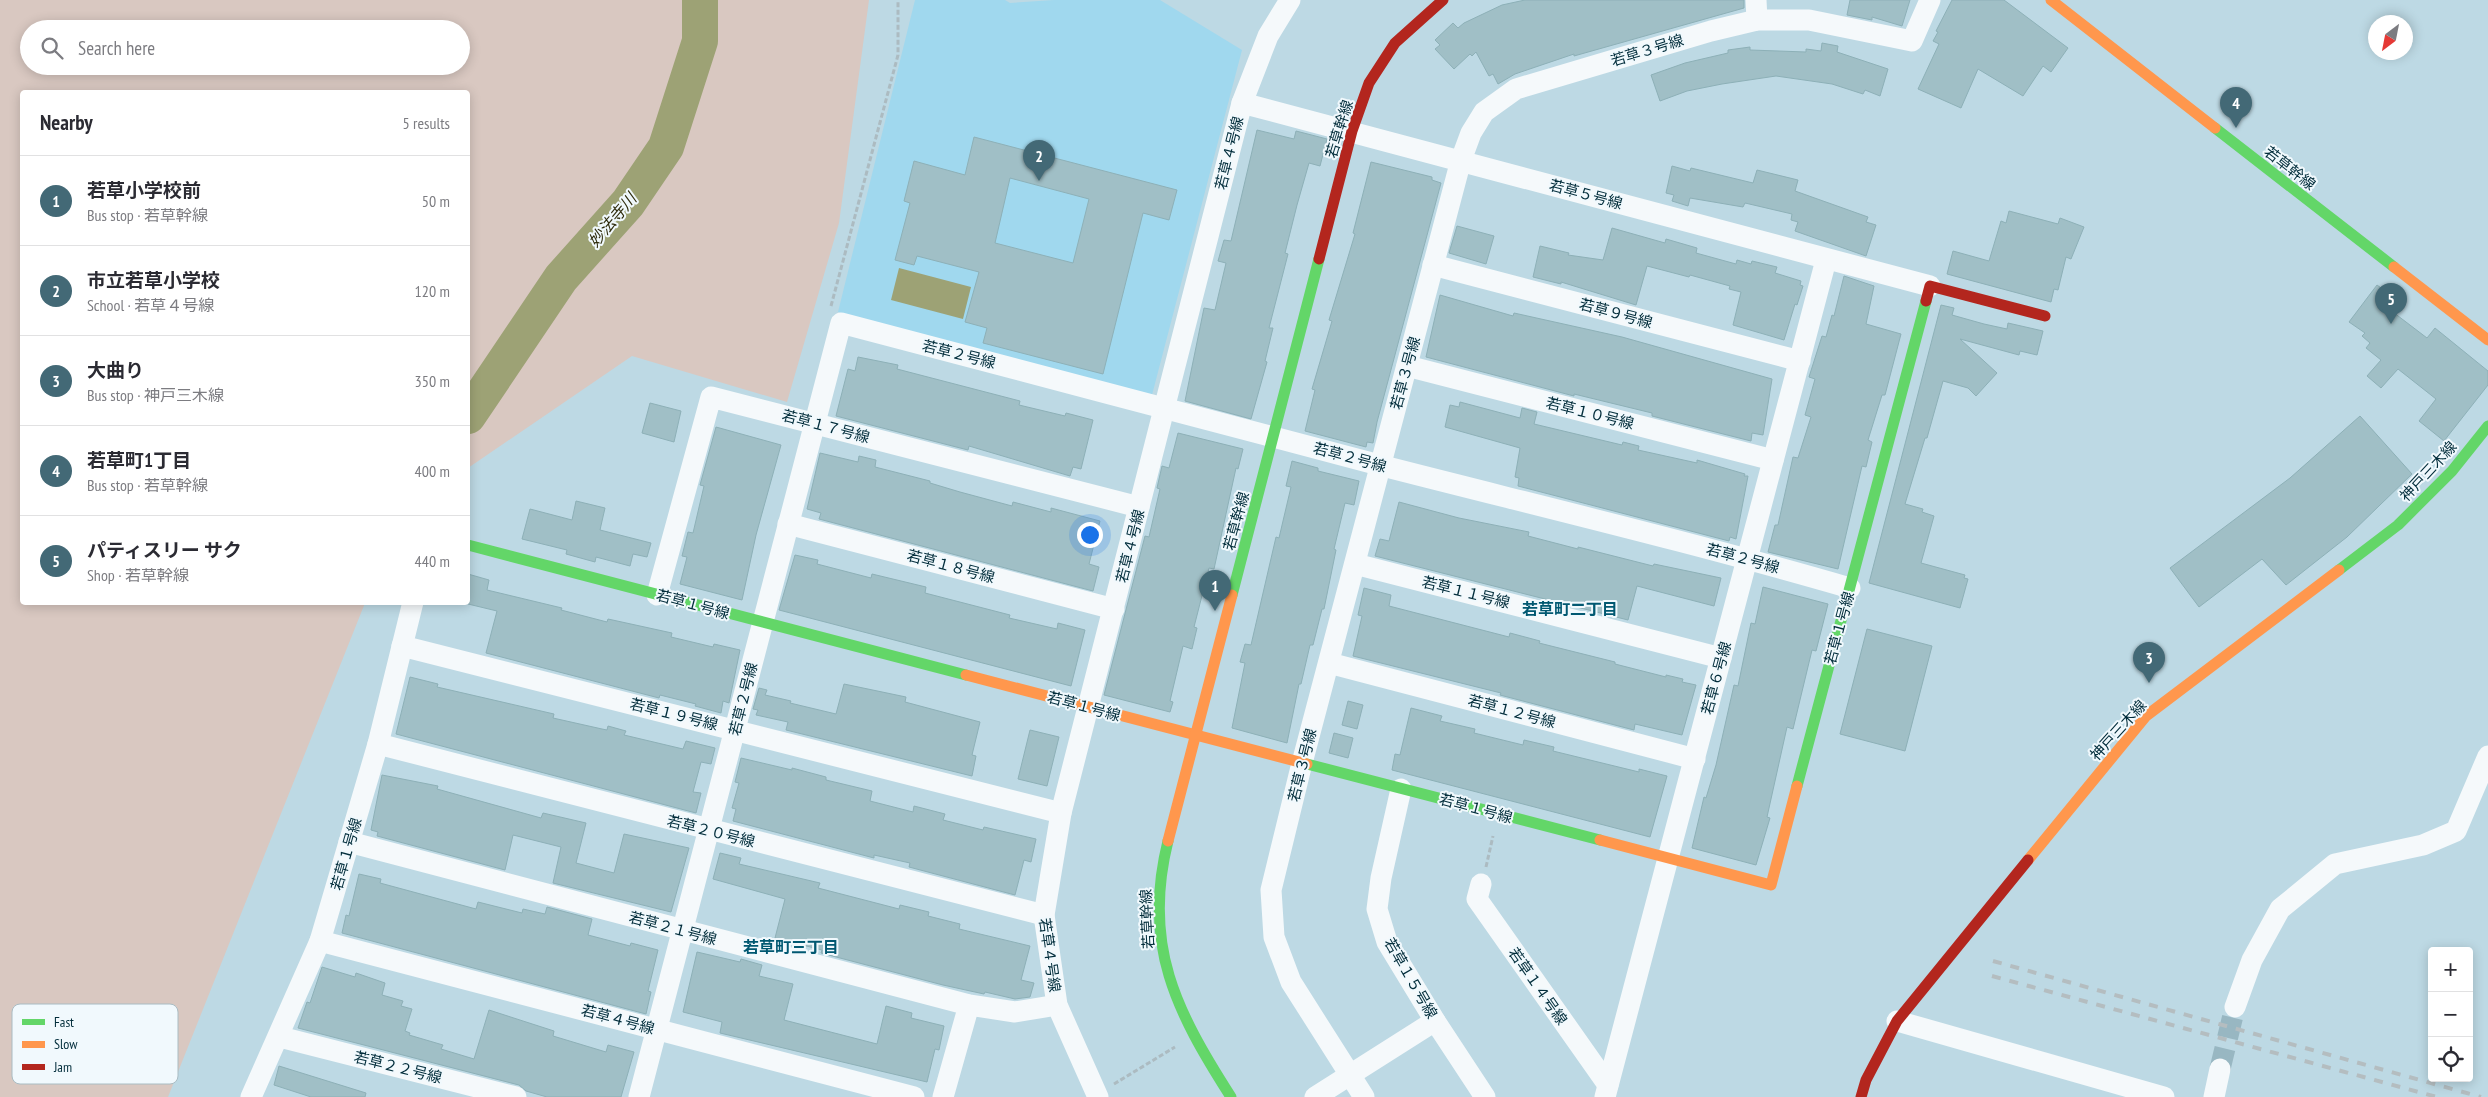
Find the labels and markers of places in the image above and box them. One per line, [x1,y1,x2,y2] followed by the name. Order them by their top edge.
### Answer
[2220,87,2252,128] pin: 4
[1023,140,1055,181] pin: 2
[2375,283,2407,324] pin: 5
[1199,570,1231,611] pin: 1
[2133,642,2165,683] pin: 3

